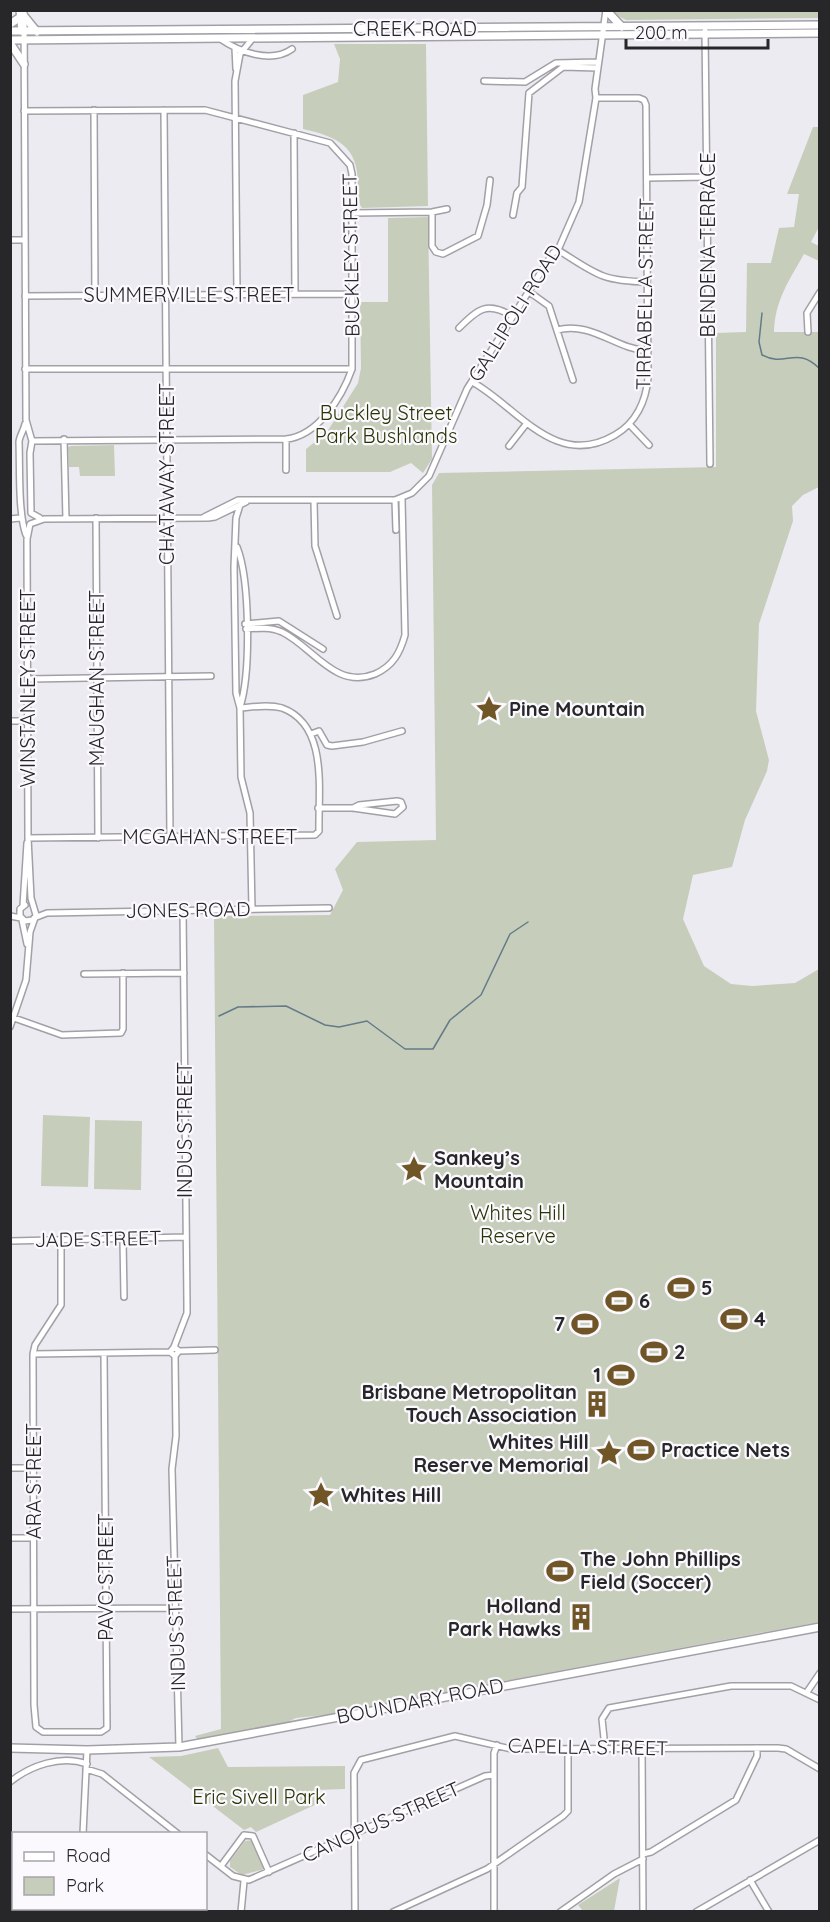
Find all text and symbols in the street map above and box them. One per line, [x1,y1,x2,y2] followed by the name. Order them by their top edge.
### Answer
[626,12,768,50] scale bar
[353,16,477,41] street label: CREEK ROAD
[635,21,688,44] text: 200 m
[695,152,720,338] street label: BENDENA TERRACE
[337,173,364,337] street label: BUCKLEY STREET
[630,198,659,390] street label: TIRRABELLA STREET
[462,239,567,386] street label: GALLIPOLI ROAD
[84,282,294,307] street label: SUMMERVILLE STREET
[154,383,179,565] street label: CHATAWAY STREET
[315,400,457,448] park label: Buckley Street Park Bushlands
[15,589,40,787] street label: WINSTANLEY STREET
[84,590,109,766] street label: MAUGHAN STREET
[474,694,504,724] place icon: Pine Mountain
[509,696,645,721] place label: Pine Mountain
[122,824,298,849] street label: MCGAHAN STREET
[125,896,251,923] street label: JONES ROAD
[172,1062,197,1198] street label: INDUS STREET
[434,1145,524,1193] place label: Sankey’s Mountain
[399,1154,429,1184] place icon: Sankey’s Mountain
[470,1200,566,1248] park label: Whites Hill Reserve
[34,1225,162,1252] street label: JADE STREET
[666,1273,696,1303] sports icon: 5
[701,1275,713,1300] place label: 5
[604,1286,634,1316] sports icon: 6
[639,1288,650,1313] place label: 6
[719,1304,749,1334] sports icon: 4
[754,1306,766,1331] place label: 4
[570,1309,600,1339] sports icon: 7
[554,1311,565,1336] place label: 7
[639,1337,669,1367] sports icon: 2
[674,1339,685,1364] place label: 2
[606,1360,636,1390] sports icon: 1
[593,1362,601,1387] place label: 1
[362,1379,577,1427] place label: Brisbane Metropolitan Touch Association
[582,1389,612,1419] building icon: Brisbane Metropolitan Touch Association
[21,1423,46,1539] street label: ARA STREET
[413,1429,589,1477] place label: Whites Hill Reserve Memorial
[626,1435,656,1465] sports icon: Practice Nets
[661,1437,790,1462] place label: Practice Nets
[594,1438,624,1468] place icon: Whites Hill Reserve Memorial
[306,1480,336,1510] place icon: Whites Hill
[341,1482,441,1507] place label: Whites Hill
[93,1513,118,1641] street label: PAVO STREET
[580,1546,741,1594] place label: The John Phillips Field (Soccer)
[161,1555,190,1692] street label: INDUS STREET
[545,1556,575,1586] sports icon: The John Phillips Field (Soccer)
[448,1593,561,1641] place label: Holland Park Hawks
[566,1602,596,1632] building icon: Holland Park Hawks
[334,1672,506,1729] street label: BOUNDARY ROAD
[508,1733,668,1760] street label: CAPELLA STREET
[298,1776,464,1868] street label: CANOPUS STREET
[192,1784,326,1809] park label: Eric Sivell Park
[12,1832,207,1910] legend
[66,1844,111,1867] text: Road
[66,1874,104,1897] text: Park

